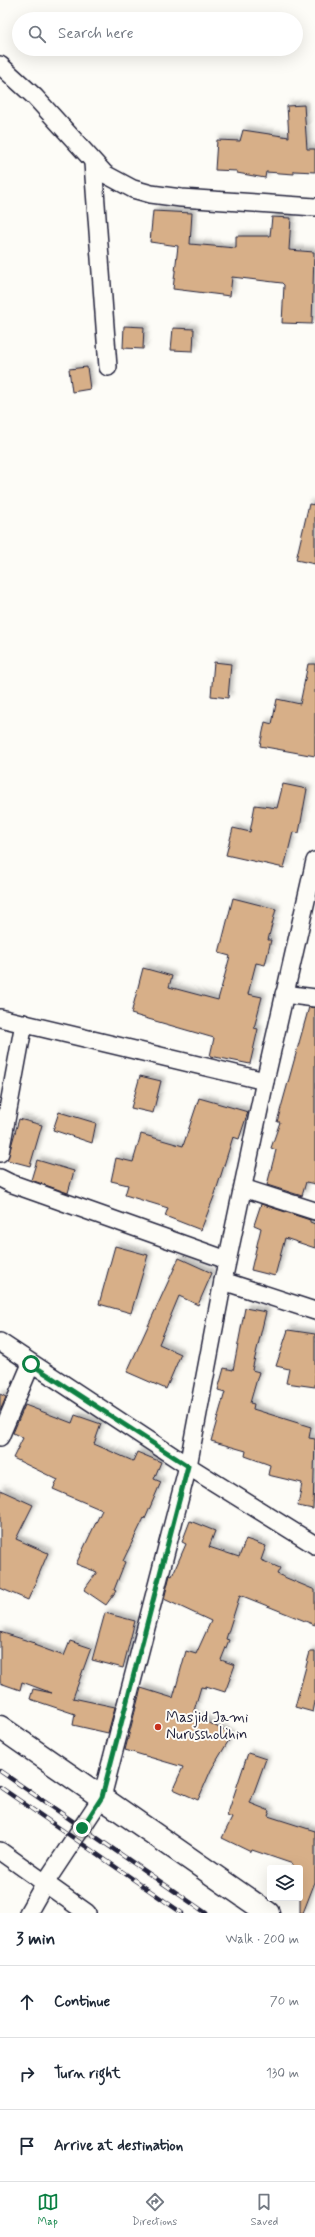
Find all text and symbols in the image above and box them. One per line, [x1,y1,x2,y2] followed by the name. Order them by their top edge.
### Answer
[12,12,303,56] search box
[26,23,48,45] icon: search
[58,24,134,44] text: Search here
[22,1355,40,1373] route start
[166,1708,248,1745] place label: Masjid Jami Nurussholihin
[153,1722,163,1732] marker: Masjid Jami Nurussholihin
[73,1819,91,1837] route end
[267,1865,303,1901] map controls
[267,1865,303,1901] button: layers
[16,1928,55,1950] text: 3 min
[225,1931,299,1948] text: Walk · 200 m
[16,1991,38,2013] icon: ahead
[54,1992,110,2012] text: Continue
[270,1993,299,2010] text: 70 m
[16,2063,38,2085] icon: right
[54,2064,121,2084] text: Turn right
[266,2065,299,2082] text: 130 m
[16,2135,38,2157] icon: arrive
[54,2136,183,2156] text: Arrive at destination
[37,2191,59,2229] tab: Map
[132,2191,177,2229] tab: Directions
[251,2191,278,2229] tab: Saved

